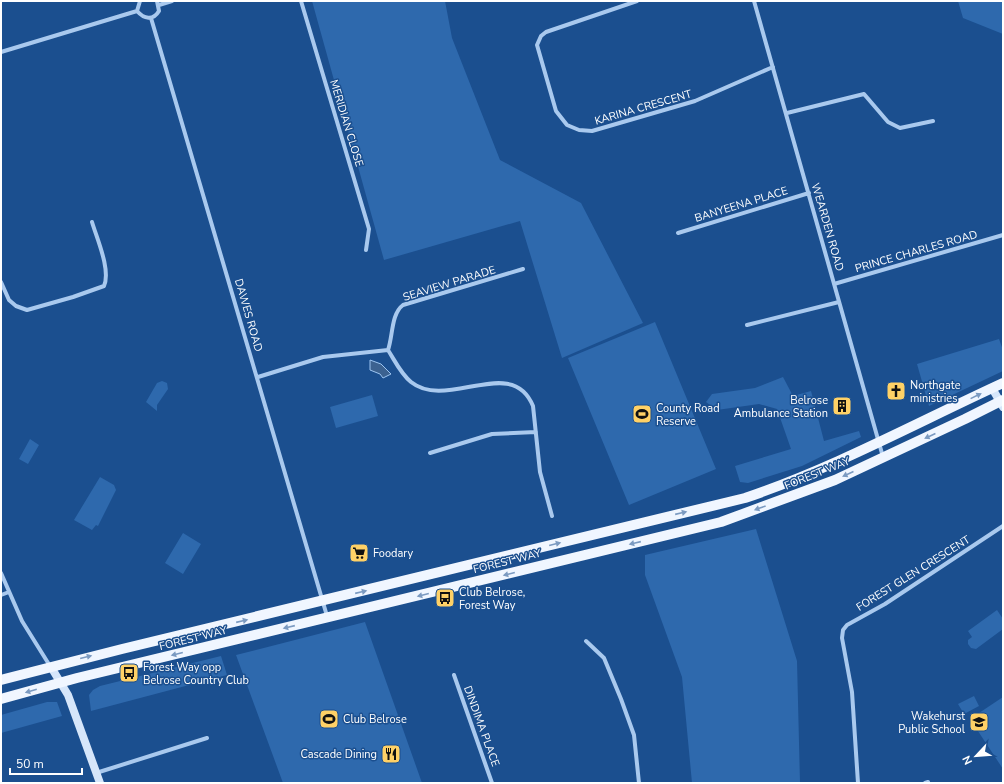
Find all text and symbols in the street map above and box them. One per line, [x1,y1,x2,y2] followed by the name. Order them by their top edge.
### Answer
[326,78,367,169] street label: MERIDIAN CLOSE
[593,86,694,128] street label: KARINA CRESCENT
[808,181,847,273] street label: WEARDEN ROAD
[693,183,789,226] street label: BANYEENA PLACE
[853,227,979,276] street label: PRINCE CHARLES ROAD
[401,262,497,305] street label: SEAVIEW PARADE
[231,277,266,353] street label: DAWES ROAD
[910,378,961,406] place label: Northgate ministries
[885,380,907,402] church icon: Northgate ministries
[734,393,828,421] place label: Belrose Ambulance Station
[970,393,981,399] one-way arrow
[831,395,853,417] building icon: Belrose Ambulance Station
[656,401,720,429] place label: County Road Reserve
[631,403,653,425] sports icon: County Road Reserve
[924,433,936,439] one-way arrow
[782,453,853,493] street label: FOREST WAY
[842,471,854,477] one-way arrow
[754,506,766,512] one-way arrow
[675,510,687,516] one-way arrow
[853,532,973,615] street label: FOREST GLEN CRESCENT
[629,540,641,546] one-way arrow
[549,541,561,547] one-way arrow
[348,542,370,564] supermarket icon: Foodary
[373,546,414,561] place label: Foodary
[472,546,543,577] street label: FOREST WAY
[503,571,515,577] one-way arrow
[459,585,525,613] place label: Club Belrose, Forest Way
[434,587,456,609] bus stop icon: Club Belrose, Forest Way
[354,588,367,594] one-way arrow
[417,592,429,598] one-way arrow
[235,617,248,623] one-way arrow
[158,623,229,654] street label: FOREST WAY
[283,624,296,630] one-way arrow
[170,651,183,657] one-way arrow
[80,654,92,660] one-way arrow
[143,660,249,688] place label: Forest Way opp Belrose Country Club
[118,662,140,684] bus stop icon: Forest Way opp Belrose Country Club
[460,684,503,769] street label: DINDIMA PLACE
[25,688,37,694] one-way arrow
[318,708,340,730] sports icon: Club Belrose
[898,709,966,737] place label: Wakehurst Public School
[968,711,990,733] school or university icon: Wakehurst Public School
[343,712,407,727] place label: Club Belrose
[956,736,996,776] north arrow
[380,743,402,765] restaurant icon: Cascade Dining
[300,747,377,762] place label: Cascade Dining
[10,750,82,776] scale bar
[959,753,976,767] text: N
[16,756,44,772] text: 50 m

